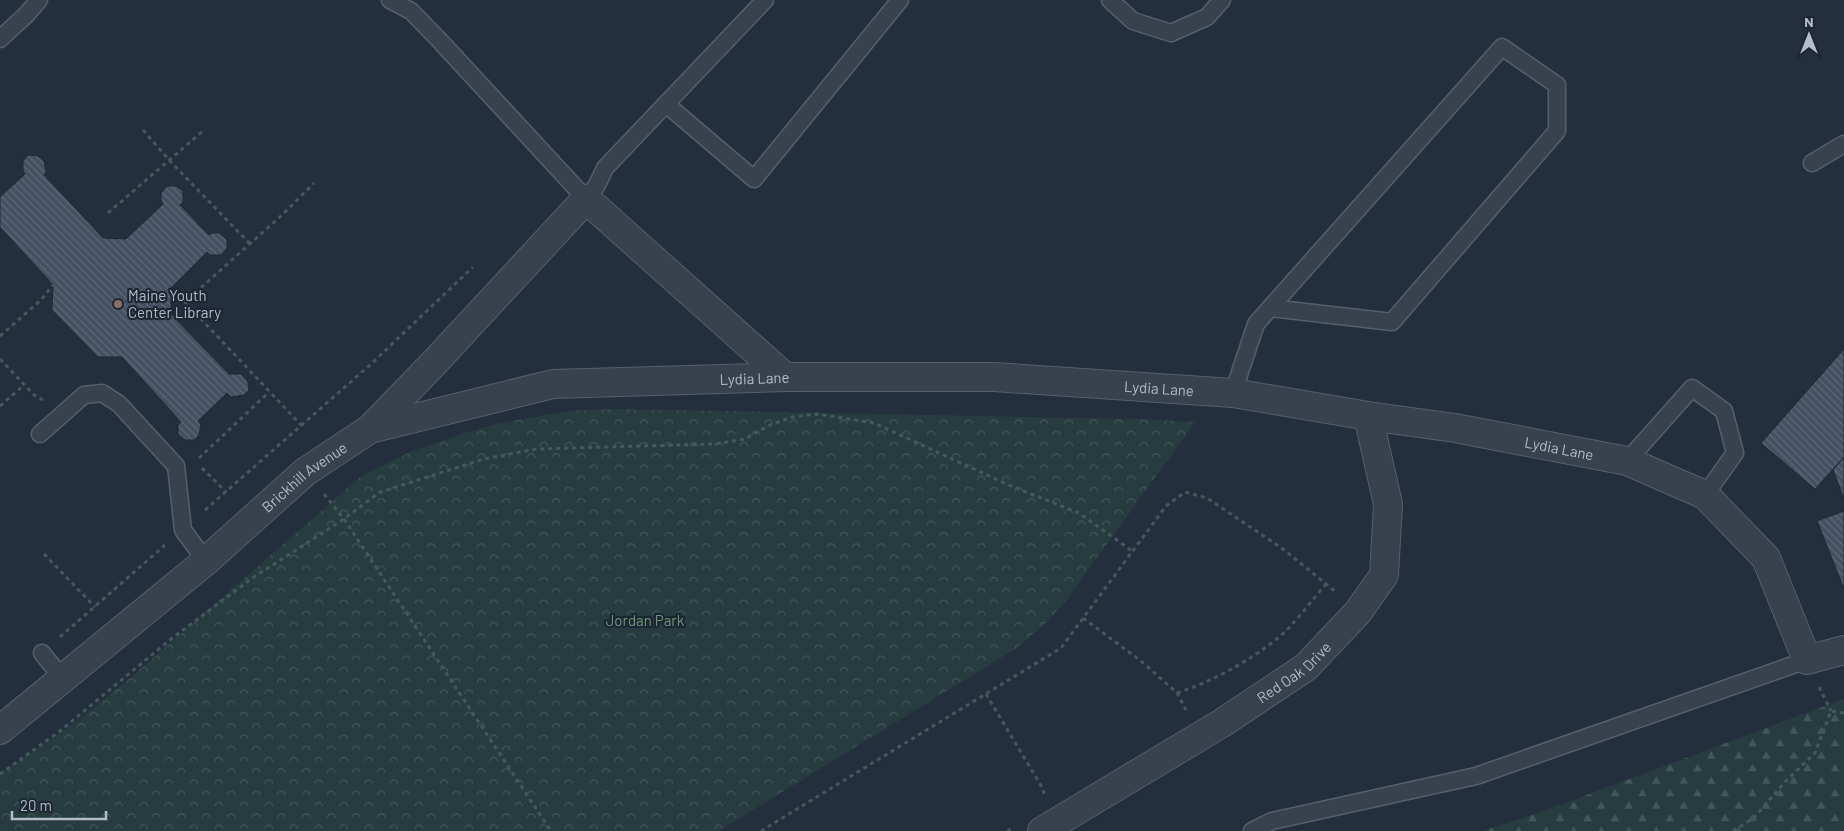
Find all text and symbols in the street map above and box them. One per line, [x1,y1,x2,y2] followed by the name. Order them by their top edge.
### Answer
[1784,10,1834,60] north arrow
[1804,13,1814,30] text: N
[128,286,221,321] place label: Maine Youth Center Library
[112,298,124,310] marker: Maine Youth Center Library
[719,368,789,388] street label: Lydia Lane
[1124,377,1195,399] street label: Lydia Lane
[1523,433,1595,463] street label: Lydia Lane
[258,438,350,516] street label: Brickhill Avenue
[606,611,685,629] park label: Jordan Park
[1253,638,1334,706] street label: Red Oak Drive
[12,788,106,820] scale bar
[20,796,52,814] text: 20 m

